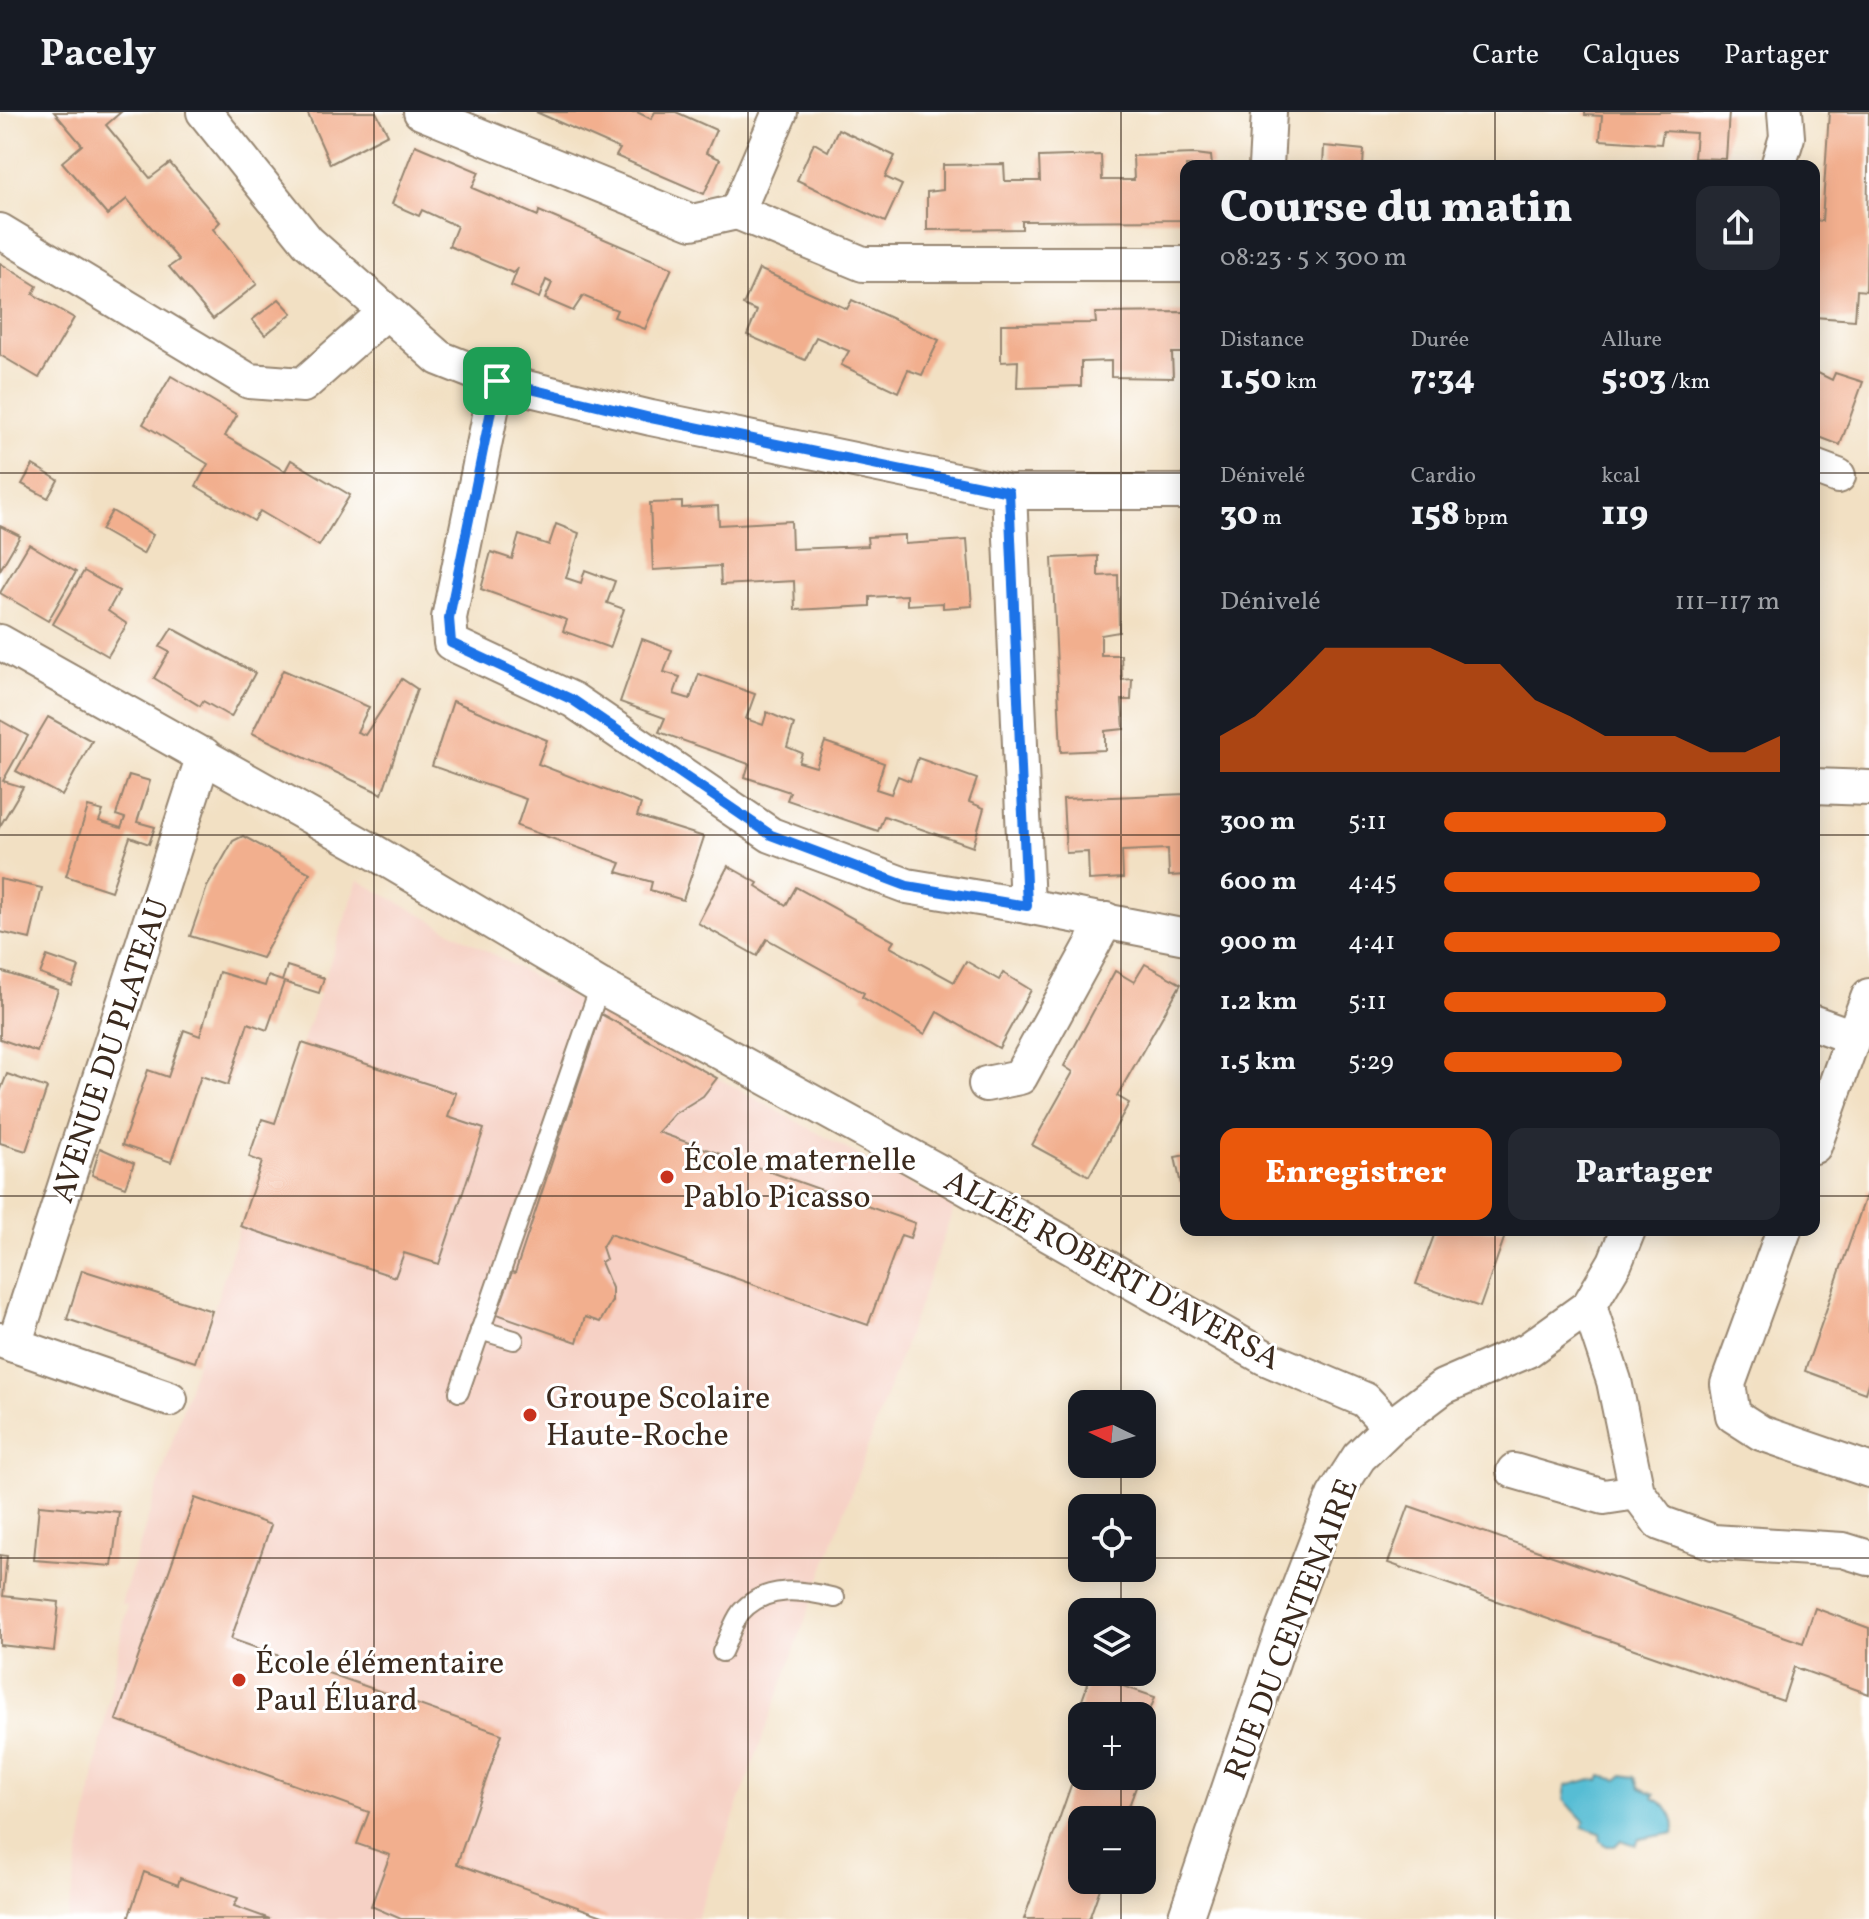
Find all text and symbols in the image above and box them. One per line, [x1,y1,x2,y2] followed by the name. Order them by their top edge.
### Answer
[40,29,156,82] text: Pacely
[1472,36,1539,75] text: Carte
[1583,36,1680,75] text: Calques
[1724,36,1829,75] text: Partager
[1220,179,1573,240] text: Course du matin
[1696,186,1780,270] button: share
[1220,240,1407,276] text: 08:23 · 5 × 300 m
[1220,325,1304,356] text: Distance
[1411,325,1469,356] text: Durée
[1601,325,1662,356] text: Allure
[463,347,531,415] pin
[1220,356,1281,403] text: 1.50
[1411,356,1475,403] text: 7:34
[1601,356,1666,403] text: 5:03
[475,359,519,403] icon: arrive
[1281,367,1317,398] text: km
[1666,367,1710,398] text: /km
[1220,461,1305,492] text: Dénivelé
[1411,461,1476,492] text: Cardio
[1601,461,1640,492] text: kcal
[1220,492,1258,539] text: 30
[1411,492,1460,539] text: 158
[1601,492,1648,539] text: 119
[1258,503,1282,534] text: m
[1460,503,1508,534] text: bpm
[1220,584,1321,620] text: Dénivelé
[1675,584,1780,620] text: 111–117 m
[1220,804,1296,840] text: 300 m
[1348,804,1387,840] text: 5:11
[1220,864,1297,900] text: 600 m
[1348,864,1397,900] text: 4:45
[42,893,182,1209] street label: AVENUE DU PLATEAU
[1220,924,1297,960] text: 900 m
[1348,924,1395,960] text: 4:41
[1220,984,1297,1020] text: 1.2 km
[1348,984,1387,1020] text: 5:11
[1220,1044,1296,1080] text: 1.5 km
[1348,1044,1394,1080] text: 5:29
[1220,1128,1492,1220] button: Enregistrer
[1508,1128,1780,1220] button: Partager
[683,1140,916,1221] place label: École maternelle Pablo Picasso
[935,1161,1288,1383] street label: ALLÉE ROBERT D'AVERSA
[658,1168,676,1186] marker: École maternelle Pablo Picasso
[546,1378,770,1459] place label: Groupe Scolaire Haute-Roche
[1068,1390,1156,1478] north arrow
[1068,1390,1156,1894] map controls
[521,1406,539,1424] marker: Groupe Scolaire Haute-Roche
[1215,1473,1371,1787] street label: RUE DU CENTENAIRE
[1068,1494,1156,1582] button: locate
[1068,1598,1156,1686] button: layers
[255,1643,504,1724] place label: École élémentaire Paul Éluard
[230,1671,248,1689] marker: École élémentaire Paul Éluard
[1068,1702,1156,1790] button: +
[1068,1806,1156,1894] button: −

